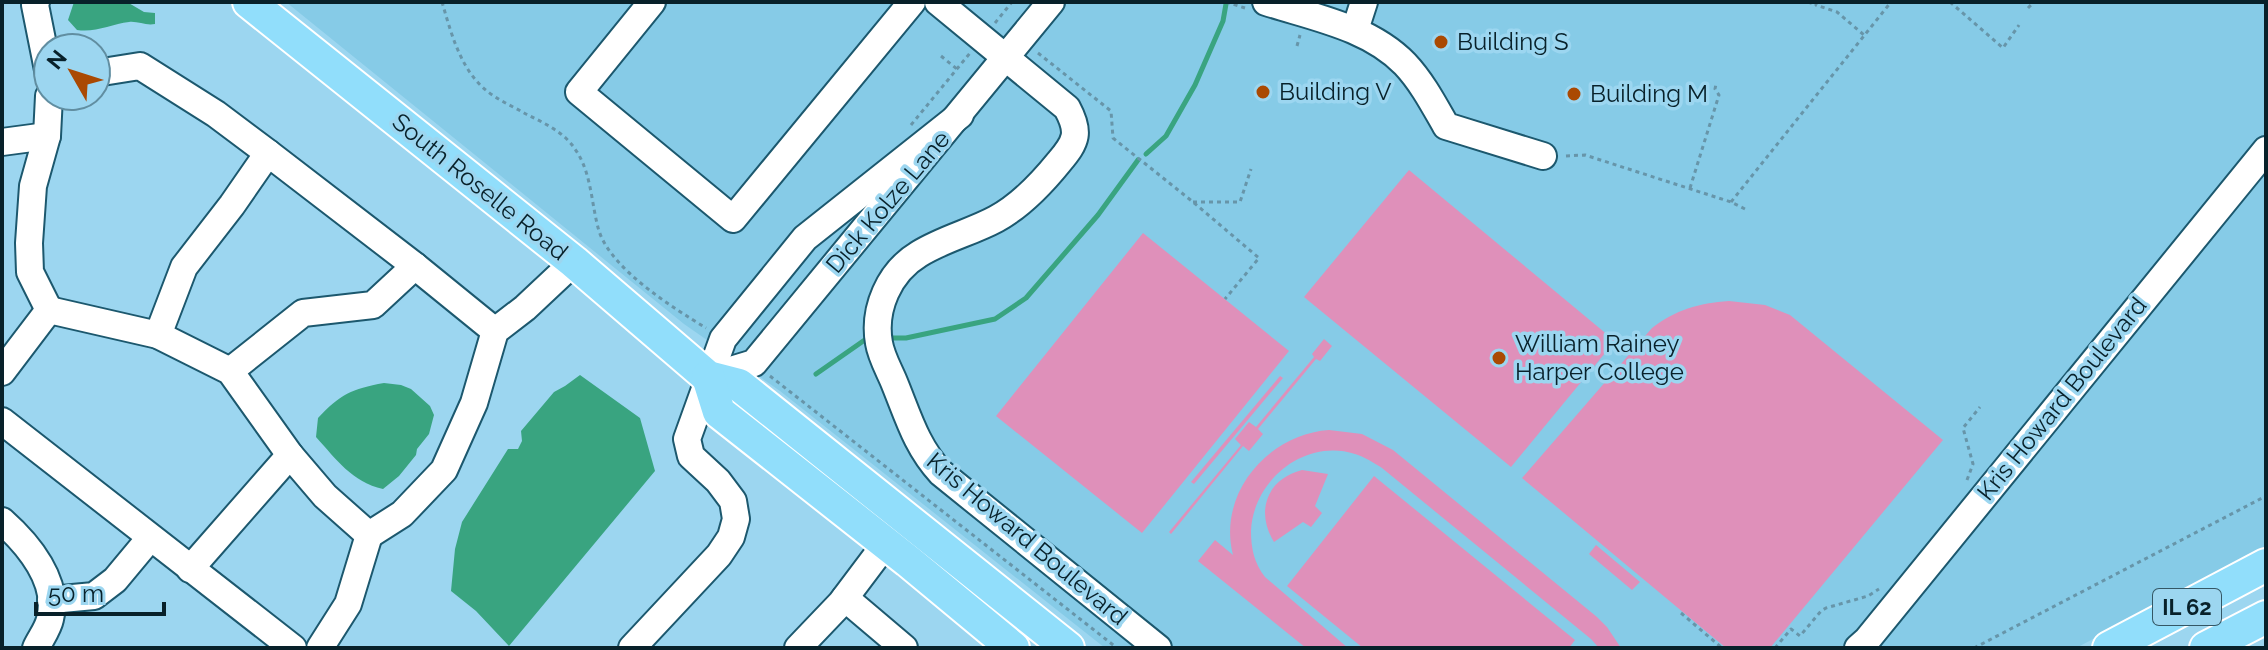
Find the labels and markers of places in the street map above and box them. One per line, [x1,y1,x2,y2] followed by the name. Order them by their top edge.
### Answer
[1457,27,1569,56] place label: Building S
[1432,33,1450,51] marker: Building S
[1279,77,1392,106] place label: Building V
[1590,79,1708,108] place label: Building M
[1254,83,1272,101] marker: Building V
[1565,85,1583,103] marker: Building M
[1515,329,1684,386] place label: William Rainey Harper College
[1490,349,1508,367] marker: William Rainey Harper College

